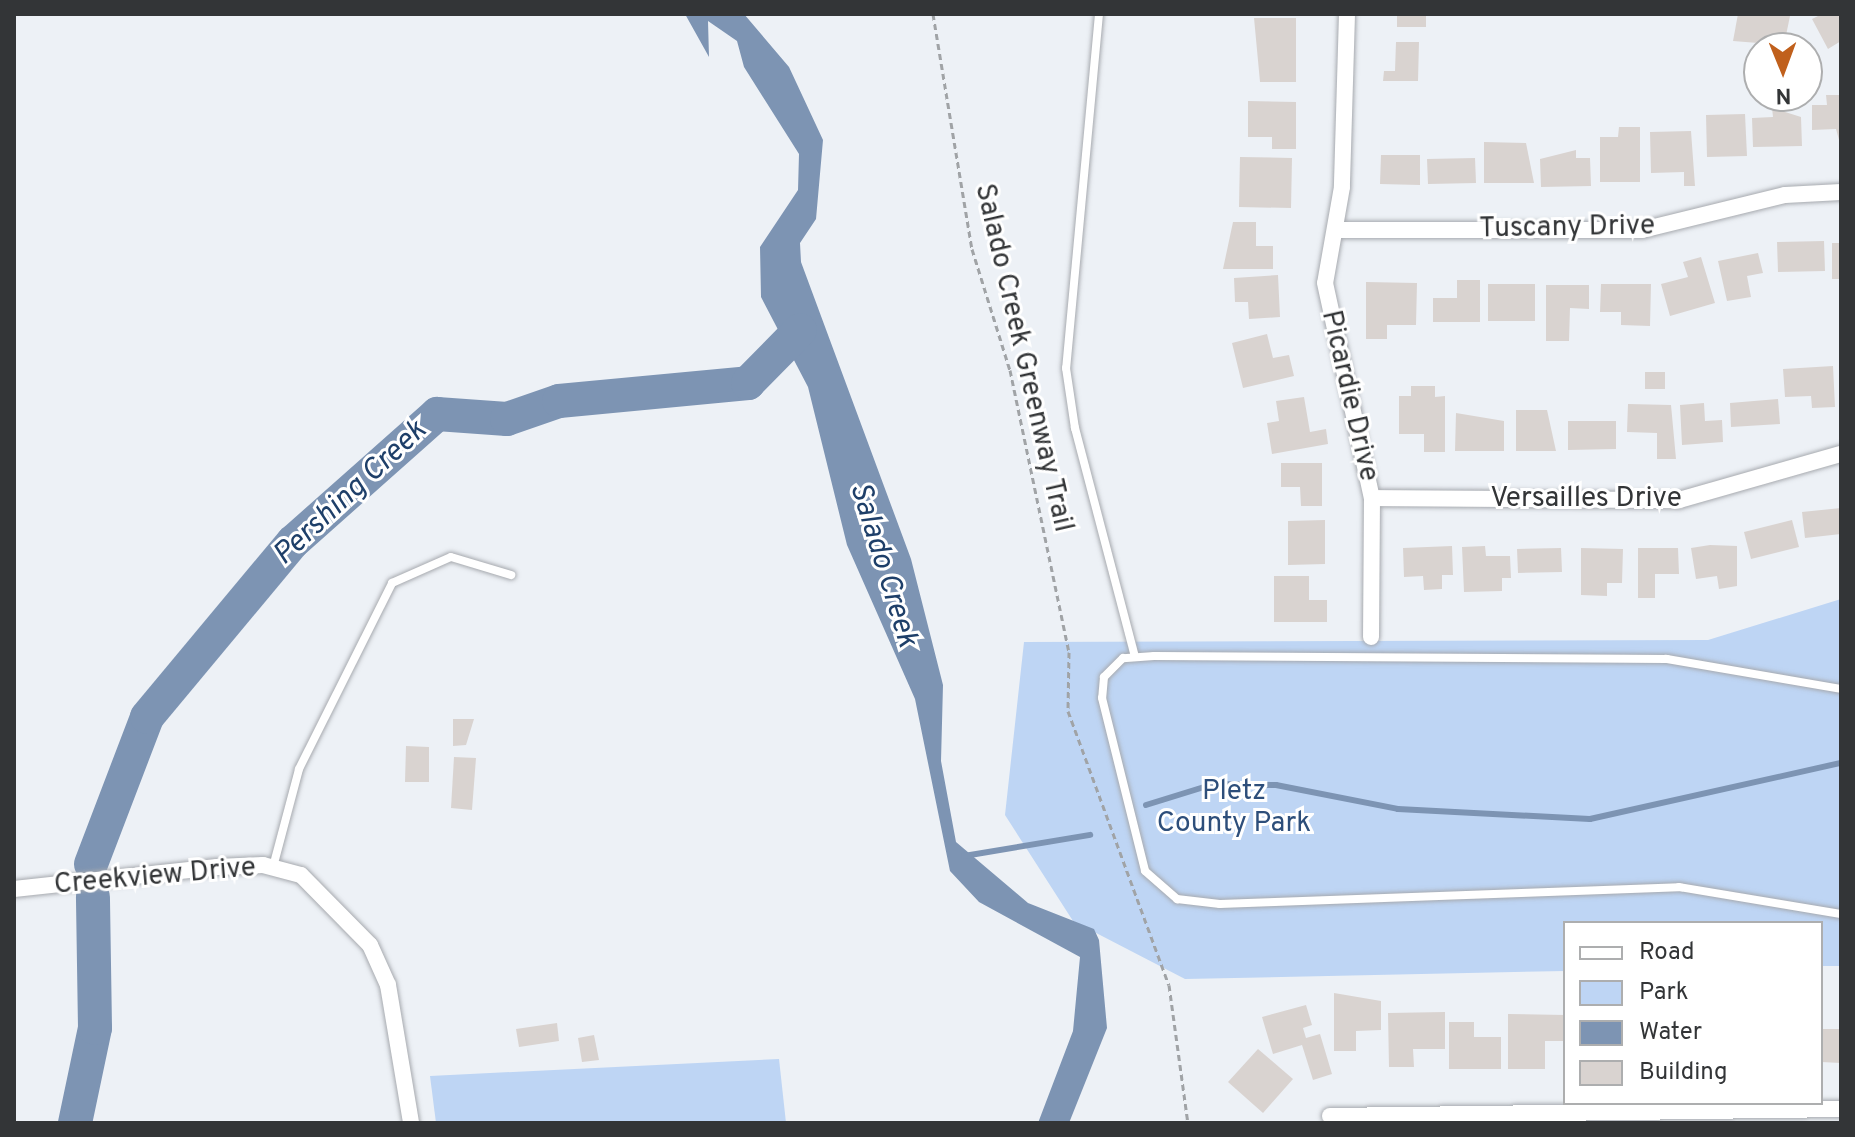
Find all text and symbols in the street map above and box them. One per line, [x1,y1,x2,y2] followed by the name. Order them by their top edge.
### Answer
[1743,32,1823,112] north arrow
[1775,81,1792,108] text: N
[966,180,1080,536] street label: Salado Creek Greenway Trail
[1479,210,1655,246] street label: Tuscany Drive
[1313,307,1385,485] street label: Picardie Drive
[267,414,435,574] water label: Pershing Creek
[840,478,924,652] water label: Salado Creek
[1490,482,1682,516] street label: Versailles Drive
[1157,775,1311,841] park label: Pletz County Park
[53,851,257,903] street label: Creekview Drive
[1563,921,1823,1105] legend
[1639,938,1695,968] text: Road
[1639,978,1689,1008] text: Park
[1639,1018,1702,1048] text: Water
[1639,1058,1728,1088] text: Building

